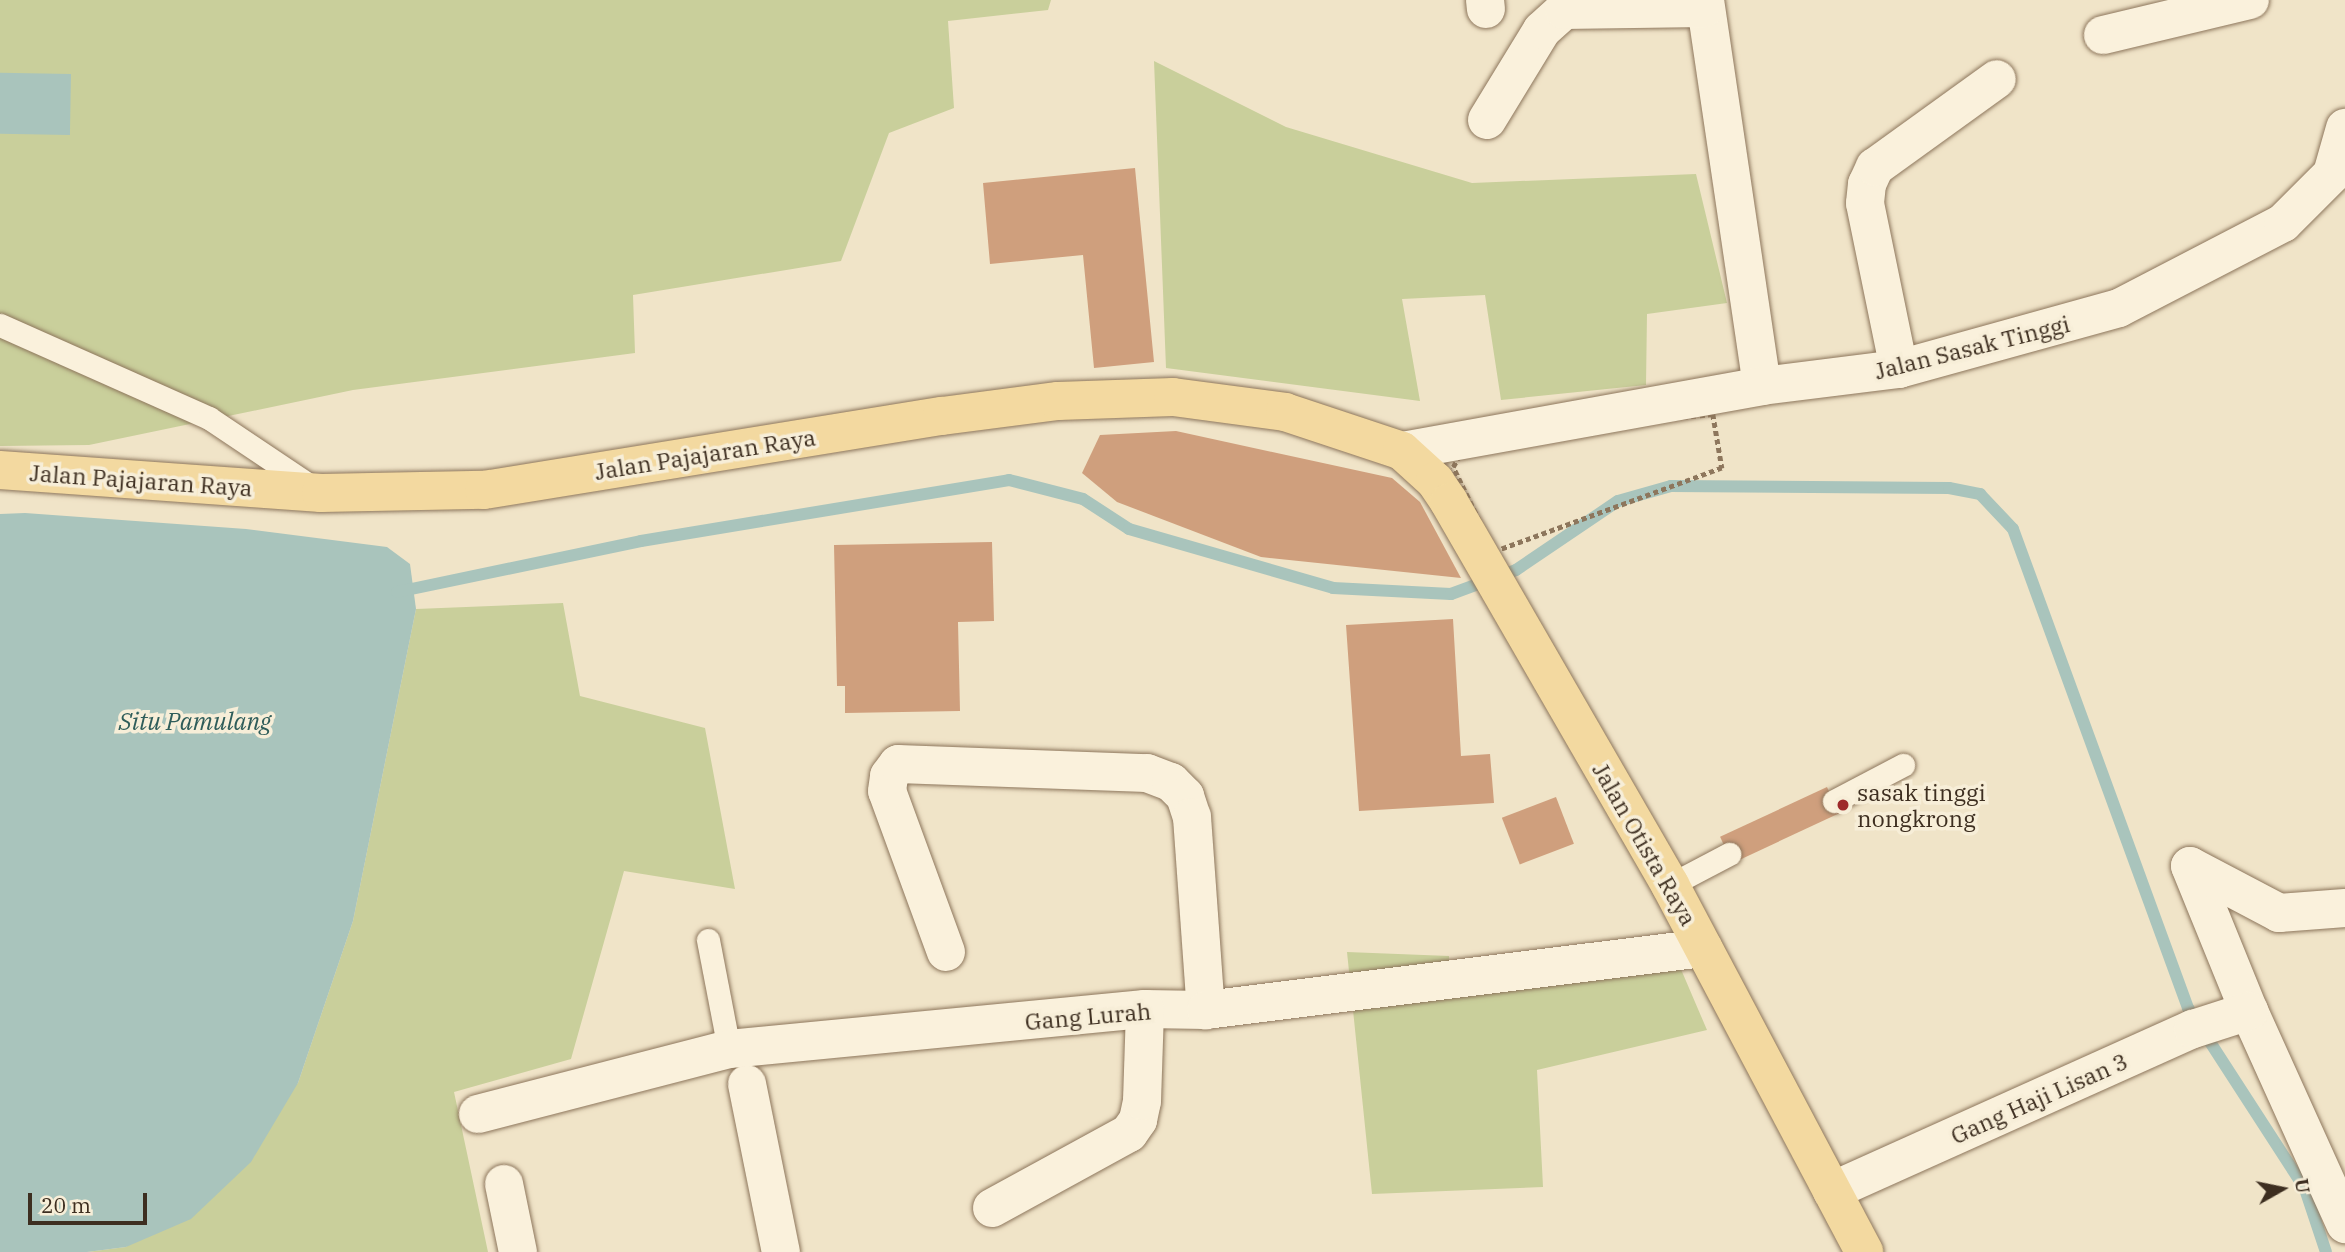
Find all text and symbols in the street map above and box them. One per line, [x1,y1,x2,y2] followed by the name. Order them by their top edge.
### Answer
[1871,309,2073,385] street label: Jalan Sasak Tinggi
[593,423,817,485] street label: Jalan Pajajaran Raya
[29,458,253,502] street label: Jalan Pajajaran Raya
[119,708,271,736] water label: Situ Pamulang
[1587,758,1703,930] street label: Jalan Otista Raya
[1857,778,1986,832] place label: sasak tinggi nongkrong
[1835,797,1851,813] marker: sasak tinggi nongkrong
[1024,997,1152,1035] street label: Gang Lurah
[1946,1047,2132,1149] street label: Gang Haji Lisan 3
[2247,1154,2317,1224] north arrow
[2290,1177,2316,1195] text: U
[32,1178,150,1222] scale bar
[41,1191,91,1219] text: 20 m

